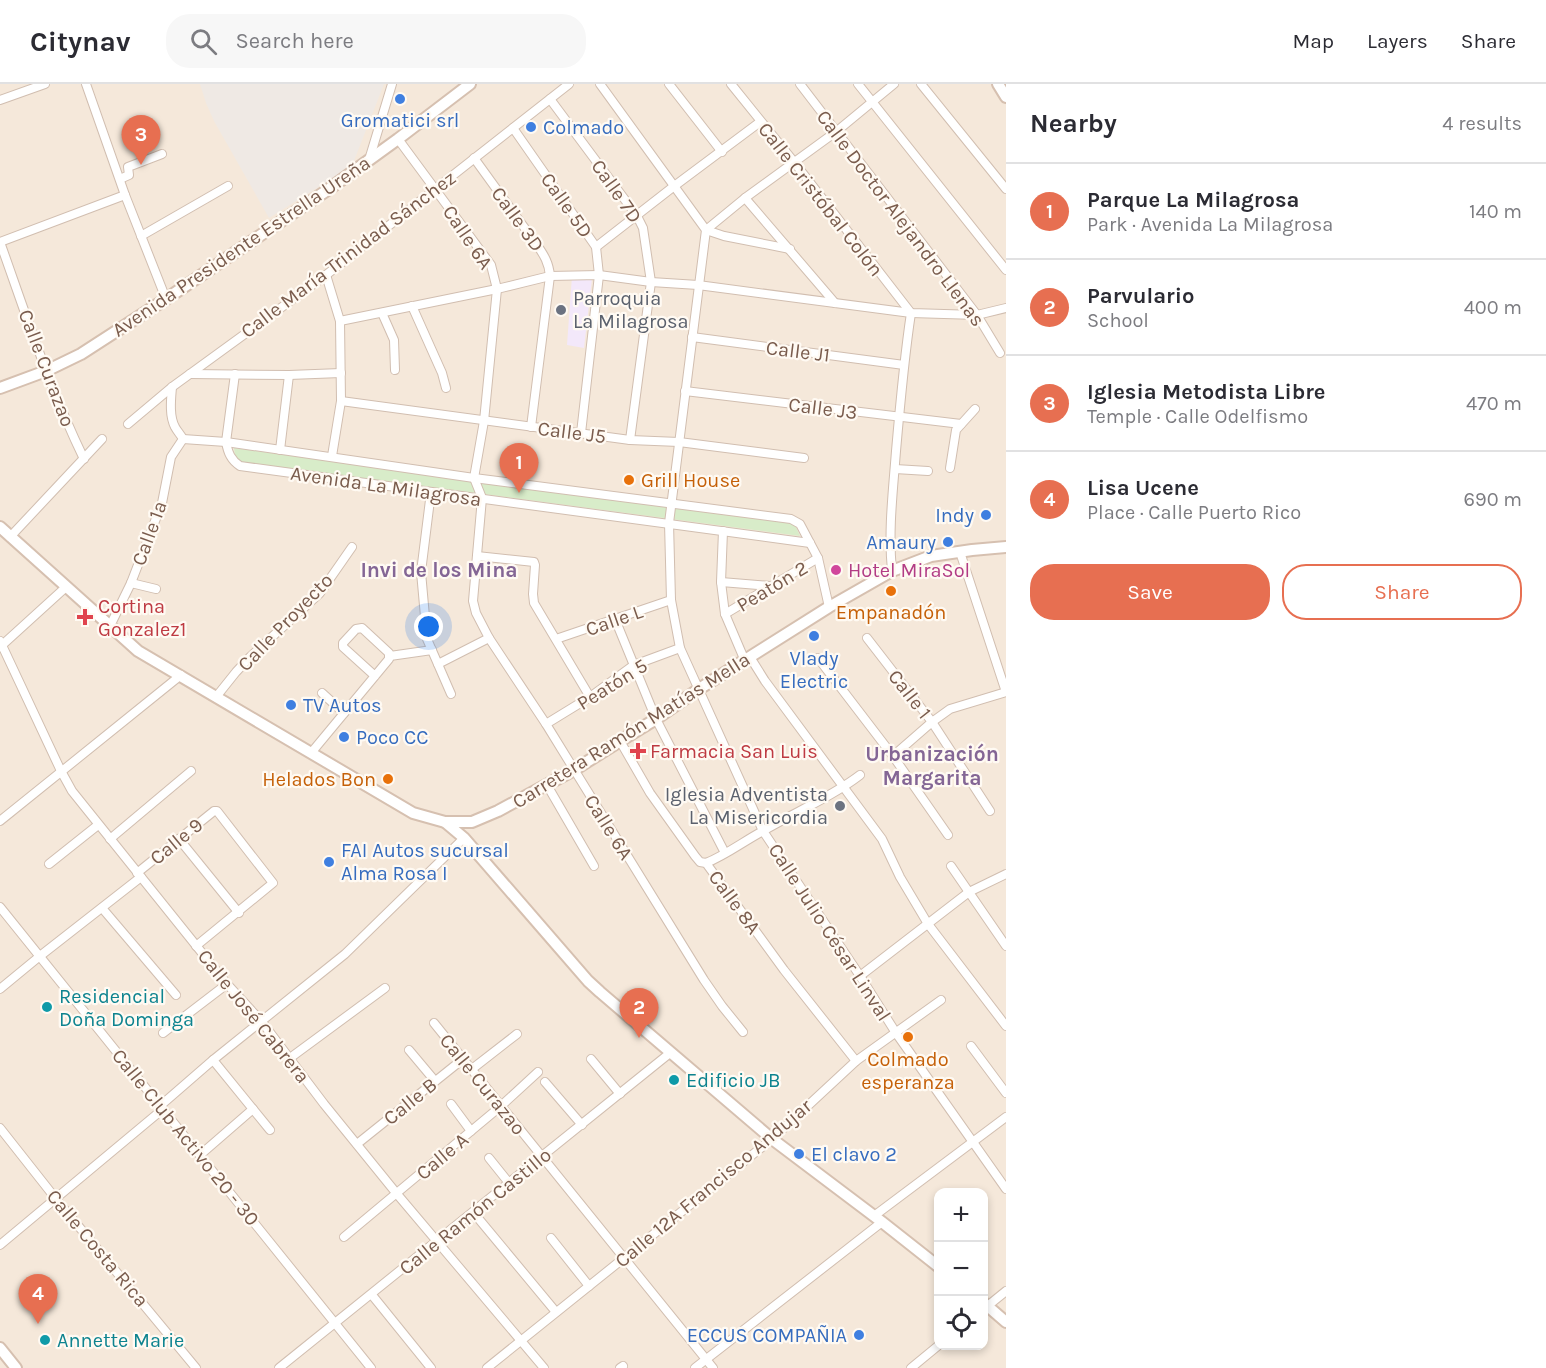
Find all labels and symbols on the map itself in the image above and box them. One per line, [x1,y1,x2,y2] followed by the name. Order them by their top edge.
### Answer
[393,92,407,106] marker: Gromatici srl
[812,106,989,331] street label: Calle Doctor Alejandro Llenas
[341,109,459,132] place label: Gromatici srl
[122,116,160,165] pin: 3
[543,116,624,139] place label: Colmado
[753,118,888,281] street label: Calle Cristóbal Colón
[524,120,538,134] marker: Colmado
[108,151,375,342] street label: Avenida Presidente Estrella Ureña
[586,155,647,227] street label: Calle 7D
[236,166,460,343] street label: Calle María Trinidad Sánchez
[536,168,597,242] street label: Calle 5D
[486,182,549,256] street label: Calle 3D
[438,201,497,274] street label: Calle 6A
[573,287,689,333] place label: Parroquia La Milagrosa
[554,303,568,317] marker: Parroquia La Milagrosa
[14,306,79,430] street label: Calle Curazao
[765,336,831,367] street label: Calle J1
[787,393,859,424] street label: Calle J3
[536,417,608,448] street label: Calle J5
[500,444,538,493] pin: 1
[289,462,483,511] street label: Avenida La Milagrosa
[641,469,740,492] place label: Grill House
[622,473,636,487] marker: Grill House
[127,498,172,569] street label: Calle 1a
[935,504,974,527] place label: Indy
[979,508,993,522] marker: Indy
[866,531,936,554] place label: Amaury
[941,535,955,549] marker: Amaury
[732,556,812,617] street label: Peatón 2
[360,558,518,582] district label: Invi de los Mina
[848,559,970,582] place label: Hotel MiraSol
[829,563,843,577] marker: Hotel MiraSol
[233,569,338,676] street label: Calle Proyecto
[884,584,898,598] marker: Empanadón
[98,595,186,641] place label: Cortina Gonzalez1
[583,600,646,641] street label: Calle L
[836,601,946,624] place label: Empanadón
[76,608,94,626] marker: Cortina Gonzalez1
[414,612,443,641] your location
[807,629,821,643] marker: Vlady Electric
[780,647,848,693] place label: Vlady Electric
[508,648,754,813] street label: Carretera Ramón Matías Mella
[573,654,652,715] street label: Peatón 5
[883,665,936,723] street label: Calle 1
[303,694,382,717] place label: TV Autos
[284,698,298,712] marker: TV Autos
[356,726,429,749] place label: Poco CC
[337,730,351,744] marker: Poco CC
[650,740,818,763] place label: Farmacia San Luis
[865,742,999,790] district label: Urbanización Margarita
[631,744,645,758] marker: Farmacia San Luis
[262,768,376,791] place label: Helados Bon
[381,772,395,786] marker: Helados Bon
[665,783,828,829] place label: Iglesia Adventista La Misericordia
[580,790,638,864] street label: Calle 6A
[833,799,847,813] marker: Iglesia Adventista La Misericordia
[145,813,207,870] street label: Calle 9
[341,839,509,885] place label: FAI Autos sucursal Alma Rosa I
[764,839,896,1025] street label: Calle Julio César Linval
[322,855,336,869] marker: FAI Autos sucursal Alma Rosa I
[704,866,765,939] street label: Calle 8A
[193,945,314,1088] street label: Calle José Cabrera
[59,985,194,1031] place label: Residencial Doña Dominga
[620,988,658,1038] pin: 2
[40,1000,54,1014] marker: Residencial Doña Dominga
[435,1029,530,1140] street label: Calle Curazao
[901,1030,915,1044] marker: Colmado esperanza
[107,1044,264,1230] street label: Calle Club Activo 20 - 30
[861,1048,955,1094] place label: Colmado esperanza
[686,1069,780,1092] place label: Edificio JB
[379,1073,442,1130] street label: Calle B
[667,1073,681,1087] marker: Edificio JB
[610,1094,817,1272] street label: Calle 12A Francisco Andujar
[412,1128,473,1185] street label: Calle A
[395,1143,556,1280] street label: Calle Ramón Castillo
[811,1143,897,1166] place label: El clavo 2
[792,1147,806,1161] marker: El clavo 2
[42,1185,153,1312] street label: Calle Costa Rica
[18,1274,57,1324] pin: 4
[687,1324,847,1347] place label: ECCUS COMPAÑIA
[852,1328,866,1342] marker: ECCUS COMPAÑIA
[57,1329,184,1352] place label: Annette Marie
[38,1333,52,1347] marker: Annette Marie

